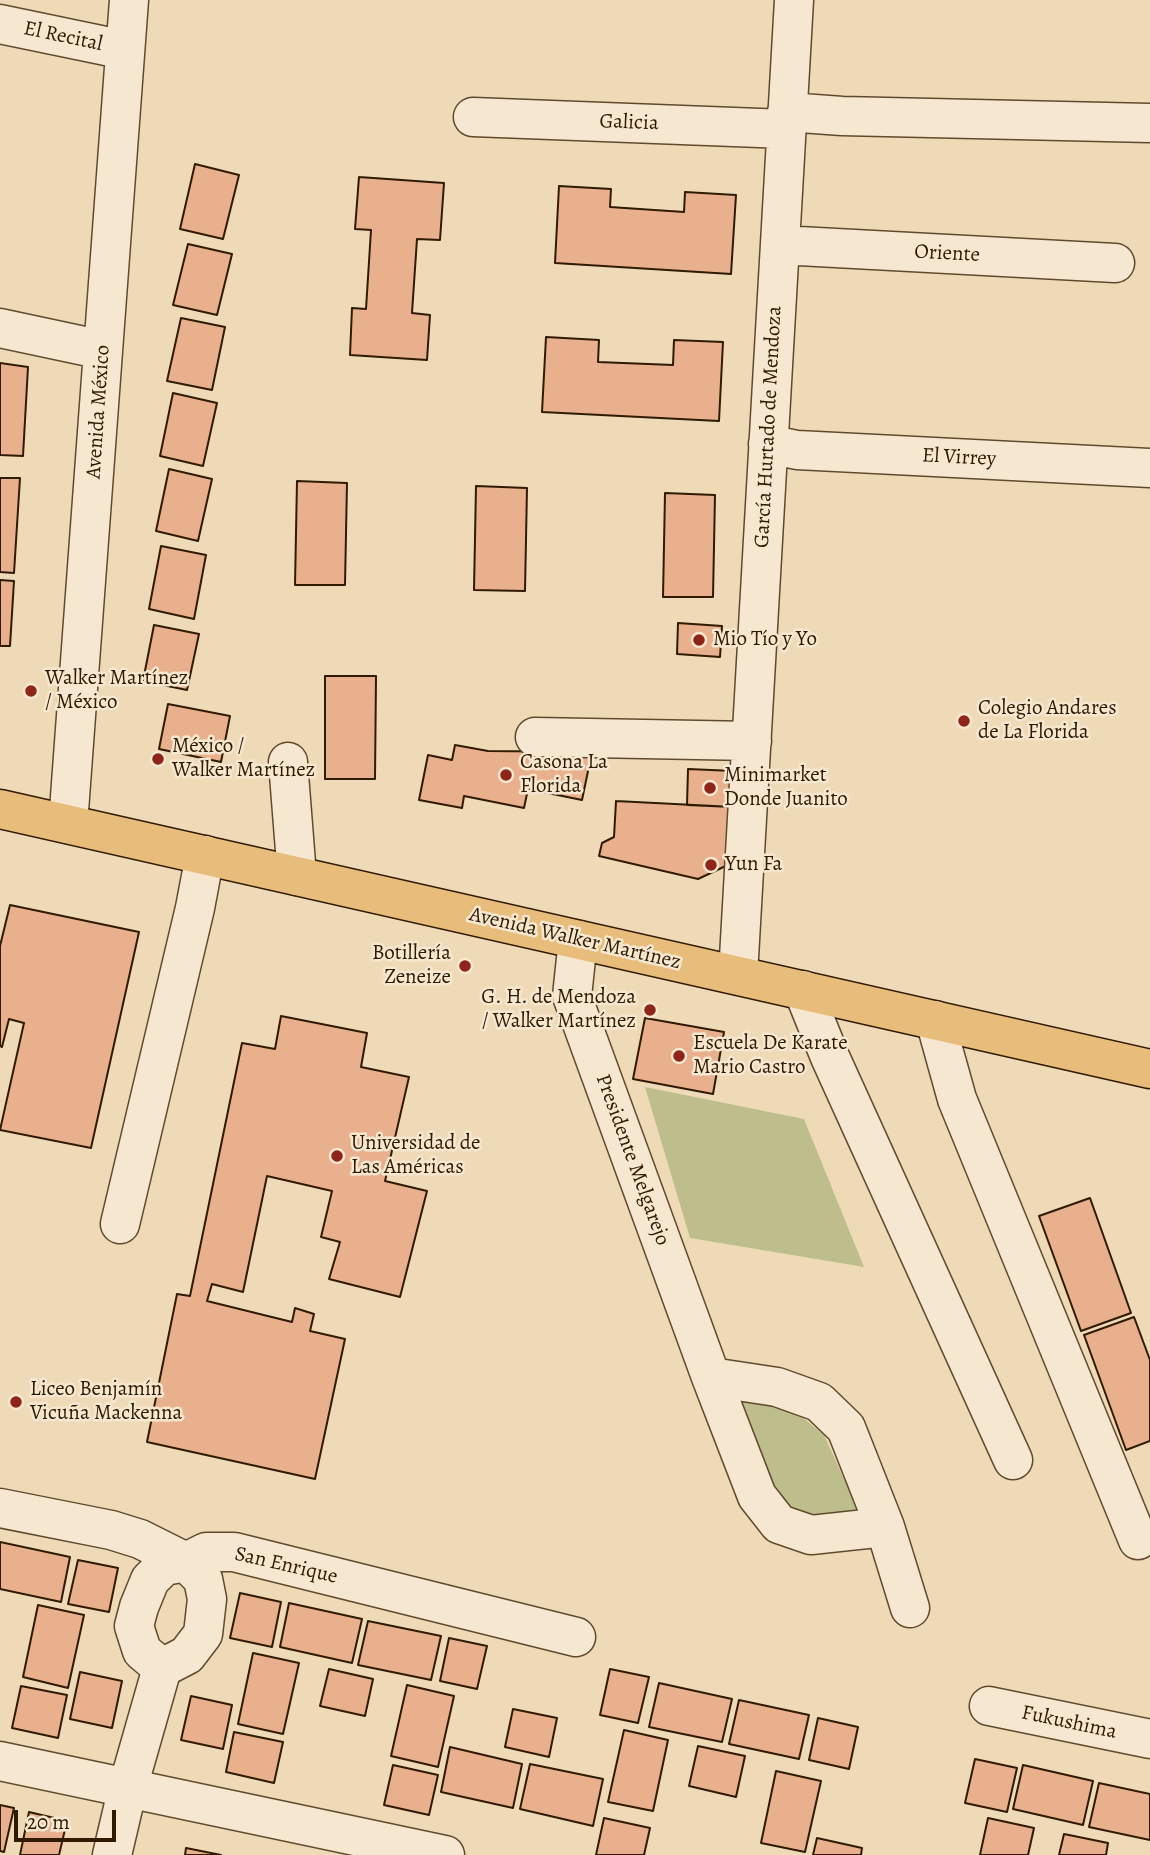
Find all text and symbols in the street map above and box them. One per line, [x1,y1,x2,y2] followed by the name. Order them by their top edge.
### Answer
[21,16,105,58] street label: El Recital
[599,109,659,137] street label: Galicia
[914,240,980,268] street label: Oriente
[750,305,788,549] street label: García Hurtado de Mendoza
[82,344,116,480] street label: Avenida México
[921,443,997,473] street label: El Virrey
[713,627,817,653] place label: Mio Tío y Yo
[691,632,707,648] marker: Mio Tío y Yo
[45,666,188,716] place label: Walker Martínez / México
[23,683,39,699] marker: Walker Martínez / México
[978,696,1117,746] place label: Colegio Andares de La Florida
[956,713,972,729] marker: Colegio Andares de La Florida
[172,734,315,784] place label: México / Walker Martínez
[520,750,608,800] place label: Casona La Florida
[150,751,166,767] marker: México / Walker Martínez
[724,763,848,813] place label: Minimarket Donde Juanito
[498,767,514,783] marker: Casona La Florida
[702,780,718,796] marker: Minimarket Donde Juanito
[725,852,782,878] place label: Yun Fa
[703,857,719,873] marker: Yun Fa
[467,902,683,976] street label: Avenida Walker Martínez
[372,941,451,991] place label: Botillería Zeneize
[457,958,473,974] marker: Botillería Zeneize
[481,985,636,1035] place label: G. H. de Mendoza / Walker Martínez
[642,1002,658,1018] marker: G. H. de Mendoza / Walker Martínez
[693,1031,848,1081] place label: Escuela De Karate Mario Castro
[671,1048,687,1064] marker: Escuela De Karate Mario Castro
[589,1071,675,1249] street label: Presidente Melgarejo
[351,1131,480,1181] place label: Universidad de Las Américas
[329,1148,345,1164] marker: Universidad de Las Américas
[30,1377,182,1427] place label: Liceo Benjamín Vicuña Mackenna
[8,1394,24,1410] marker: Liceo Benjamín Vicuña Mackenna
[232,1542,340,1590] street label: San Enrique
[1019,1701,1119,1745] street label: Fukushima
[18,1796,119,1840] scale bar
[27,1808,70,1836] text: 20 m

